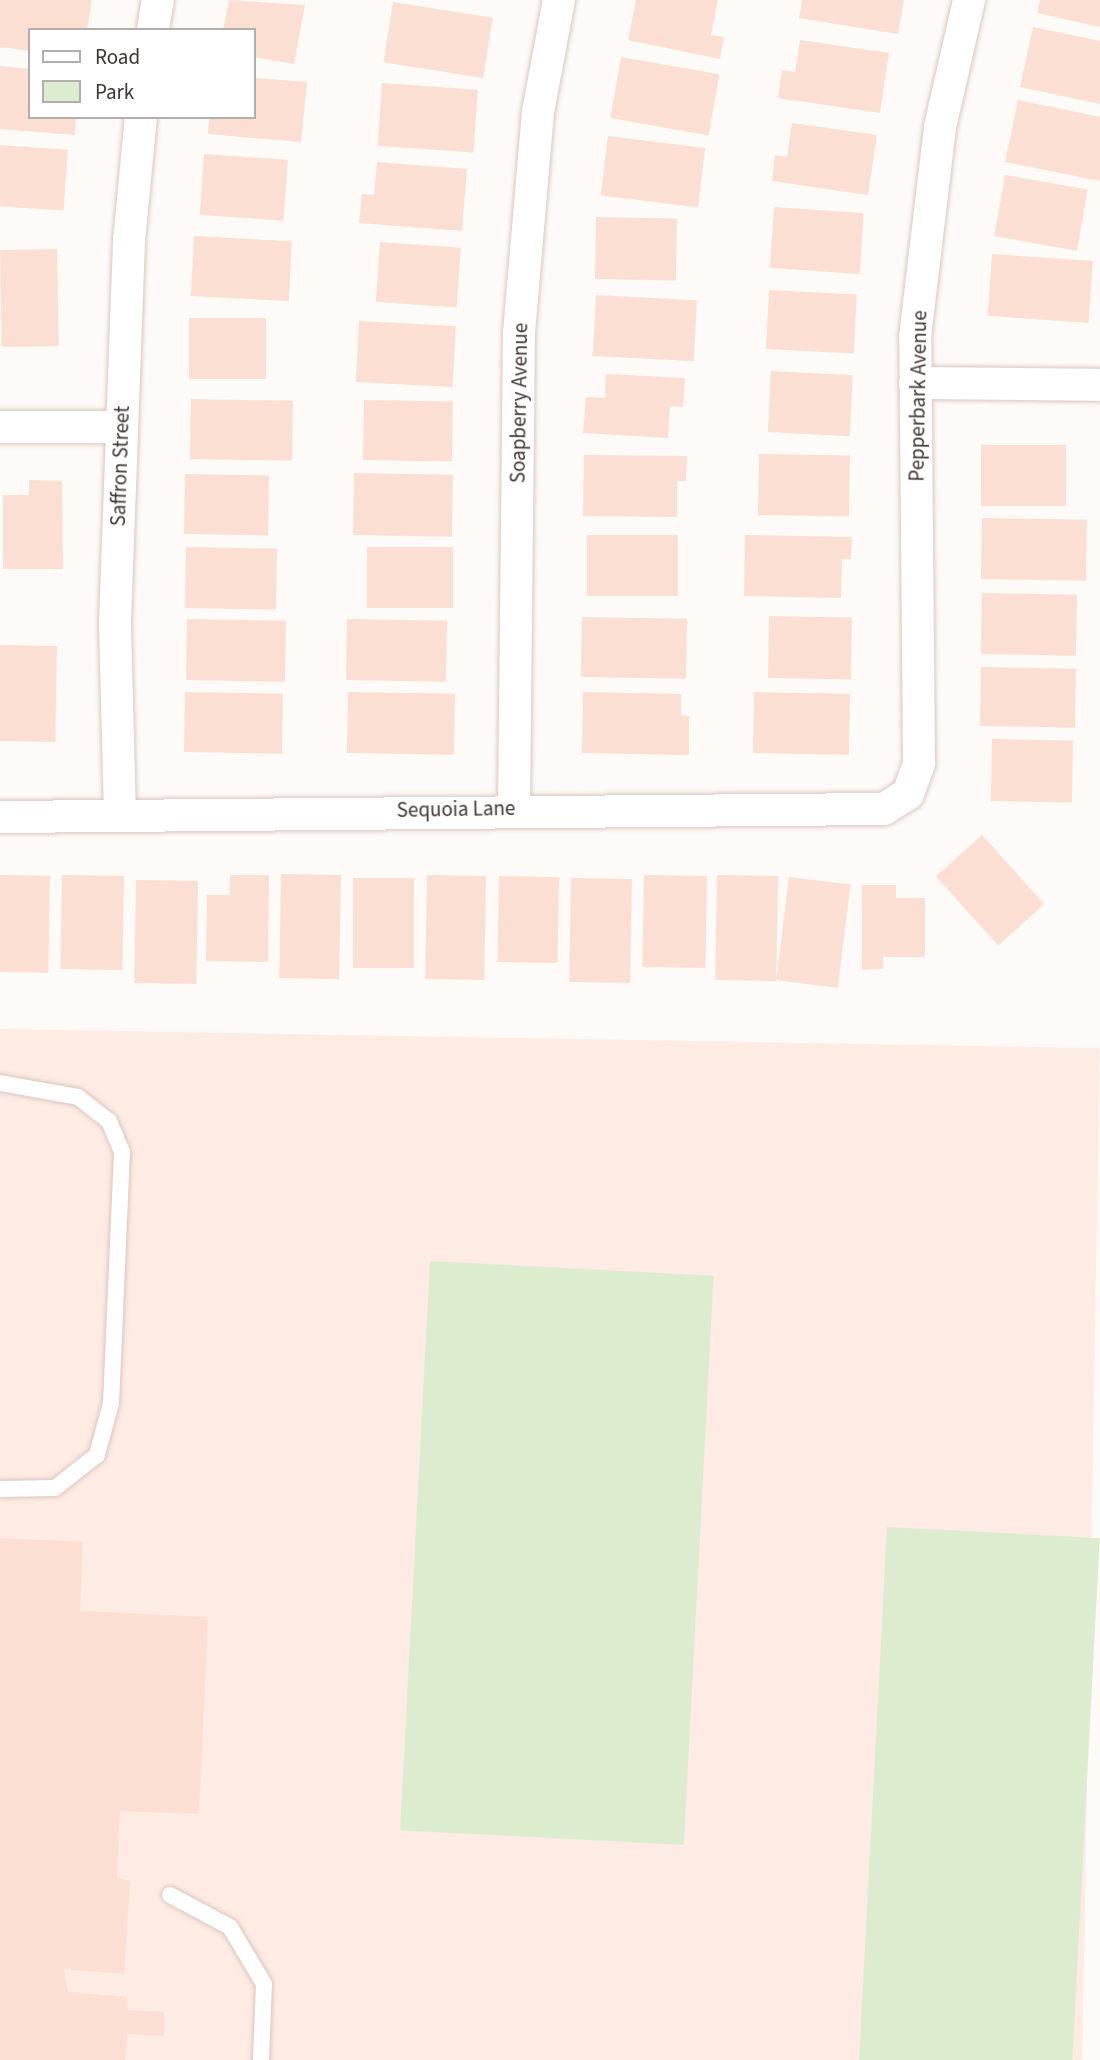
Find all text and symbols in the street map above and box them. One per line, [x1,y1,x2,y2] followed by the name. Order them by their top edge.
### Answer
[28,28,256,119] legend
[95,42,140,72] text: Road
[95,77,134,107] text: Park
[904,310,932,482] street label: Pepperbark Avenue
[505,323,533,483] street label: Soapberry Avenue
[105,405,135,527] street label: Saffron Street
[396,795,516,823] street label: Sequoia Lane

